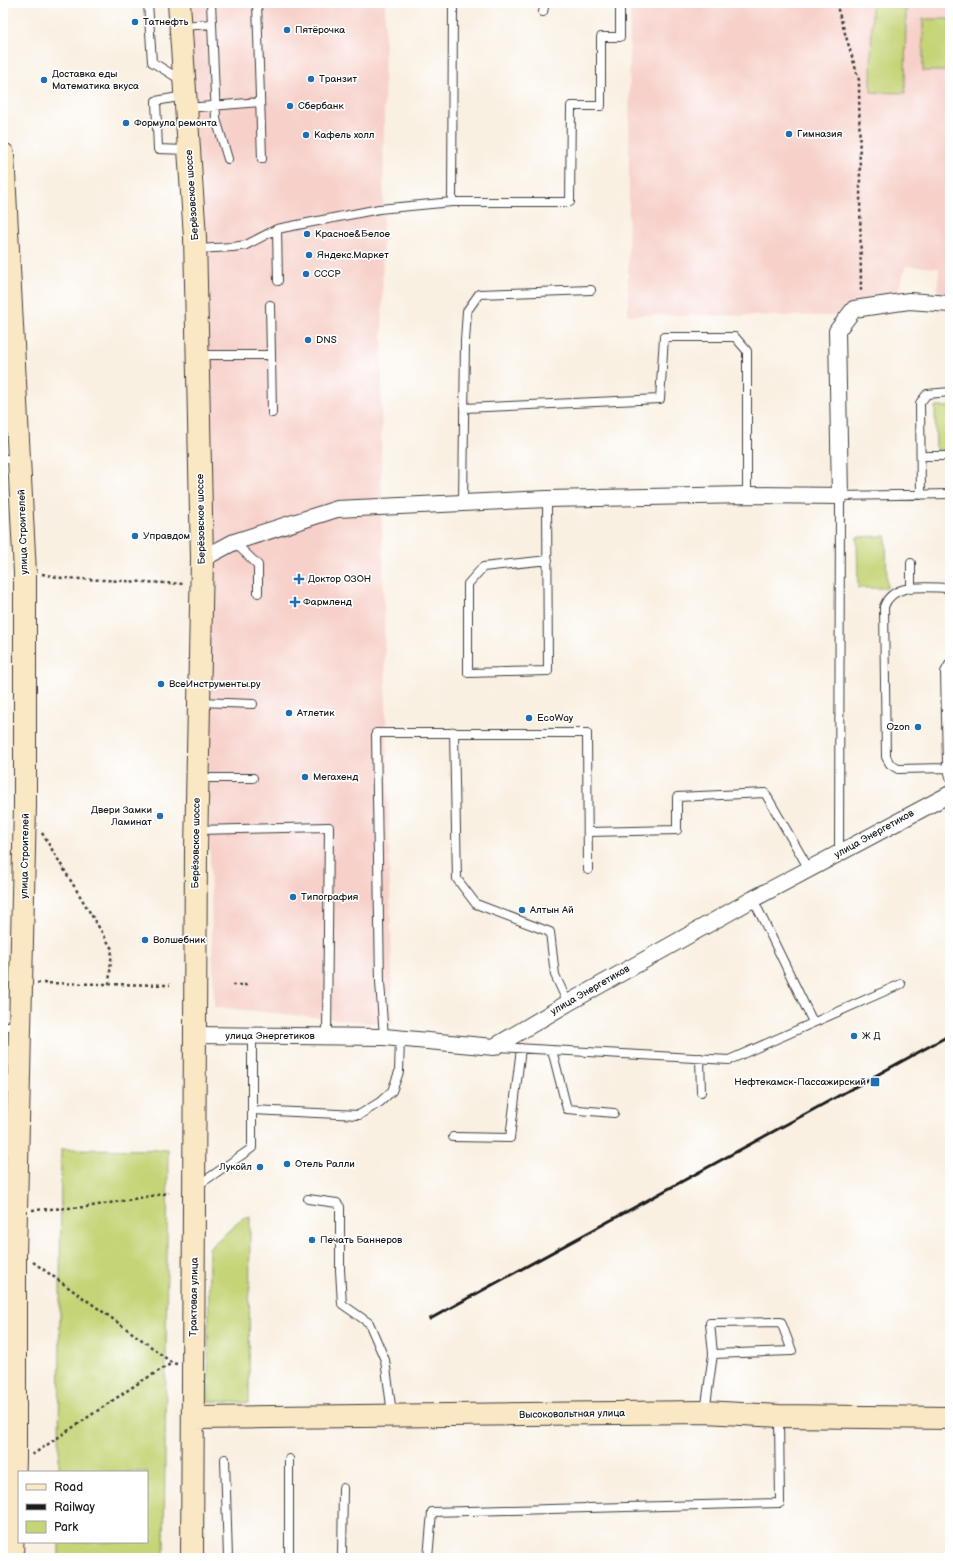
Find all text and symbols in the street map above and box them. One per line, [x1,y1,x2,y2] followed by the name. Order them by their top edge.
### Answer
[143,16,188,28] place label: Татнефть
[130,17,140,27] marker: Татнефть
[295,24,345,36] place label: Пятёрочка
[282,25,292,35] marker: Пятёрочка
[52,68,139,92] place label: Доставка еды Математика вкуса
[319,73,357,85] place label: Транзит
[306,74,316,84] marker: Транзит
[39,75,49,85] marker: Доставка еды Математика вкуса
[298,100,345,112] place label: Сбербанк
[285,101,295,111] marker: Сбербанк
[134,117,217,129] place label: Формула ремонта
[121,118,131,128] marker: Формула ремонта
[797,128,843,140] place label: Гимназия
[314,129,375,141] place label: Кафель холл
[784,129,794,139] marker: Гимназия
[301,130,311,140] marker: Кафель холл
[183,149,201,241] street label: Берёзовское шоссе
[315,228,390,240] place label: Красное&Белое
[302,229,312,239] marker: Красное&Белое
[317,249,389,261] place label: Яндекс.Маркет
[304,250,314,260] marker: Яндекс.Маркет
[314,268,341,280] place label: СССР
[301,269,311,279] marker: СССР
[316,334,337,346] place label: DNS
[303,335,313,345] marker: DNS
[194,473,208,564] street label: Берёзовское шоссе
[16,489,30,575] street label: улица Строителей
[143,530,190,542] place label: Управдом
[130,531,140,541] marker: Управдом
[293,573,305,585] marker: Доктор ОЗОН
[308,573,371,585] place label: Доктор ОЗОН
[303,596,352,608] place label: Фармленд
[290,597,300,607] marker: Фармленд
[169,678,261,690] place label: ВсеИнструменты.ру
[156,679,166,689] marker: ВсеИнструменты.ру
[296,707,335,719] place label: Атлетик
[284,708,294,718] marker: Атлетик
[537,712,574,724] place label: EcoWay
[524,713,534,723] marker: EcoWay
[887,721,910,733] place label: Ozon
[913,722,923,732] marker: Ozon
[313,771,358,783] place label: Мегахенд
[300,772,310,782] marker: Мегахенд
[189,797,203,888] street label: Берёзовское шоссе
[91,804,152,828] place label: Двери Замки Ламинат
[832,807,917,861] street label: улица Энергетиков
[155,811,165,821] marker: Двери Замки Ламинат
[18,813,32,899] street label: улица Строителей
[301,891,359,903] place label: Типография
[288,892,298,902] marker: Типография
[529,904,574,916] place label: Алтын Ай
[517,905,527,915] marker: Алтын Ай
[153,934,206,946] place label: Волшебник
[140,935,150,945] marker: Волшебник
[548,962,632,1018] street label: улица Энергетиков
[225,1030,315,1042] street label: улица Энергетиков
[862,1030,881,1042] place label: Ж Д
[849,1031,859,1041] marker: Ж Д
[734,1076,866,1088] place label: Нефтекамск-Пассажирский
[869,1076,881,1088] marker: Нефтекамск-Пассажирский
[295,1158,355,1170] place label: Отель Ралли
[282,1159,292,1169] marker: Отель Ралли
[218,1161,252,1173] place label: Лукойл
[255,1162,265,1172] marker: Лукойл
[320,1234,403,1246] place label: Печать Баннеров
[307,1235,317,1245] marker: Печать Баннеров
[187,1257,201,1337] street label: Трактовая улица
[519,1407,625,1421] street label: Высоковольтная улица
[18,1471,148,1543] legend
[54,1480,83,1495] text: Road
[54,1500,96,1515] text: Railway
[54,1520,78,1535] text: Park

